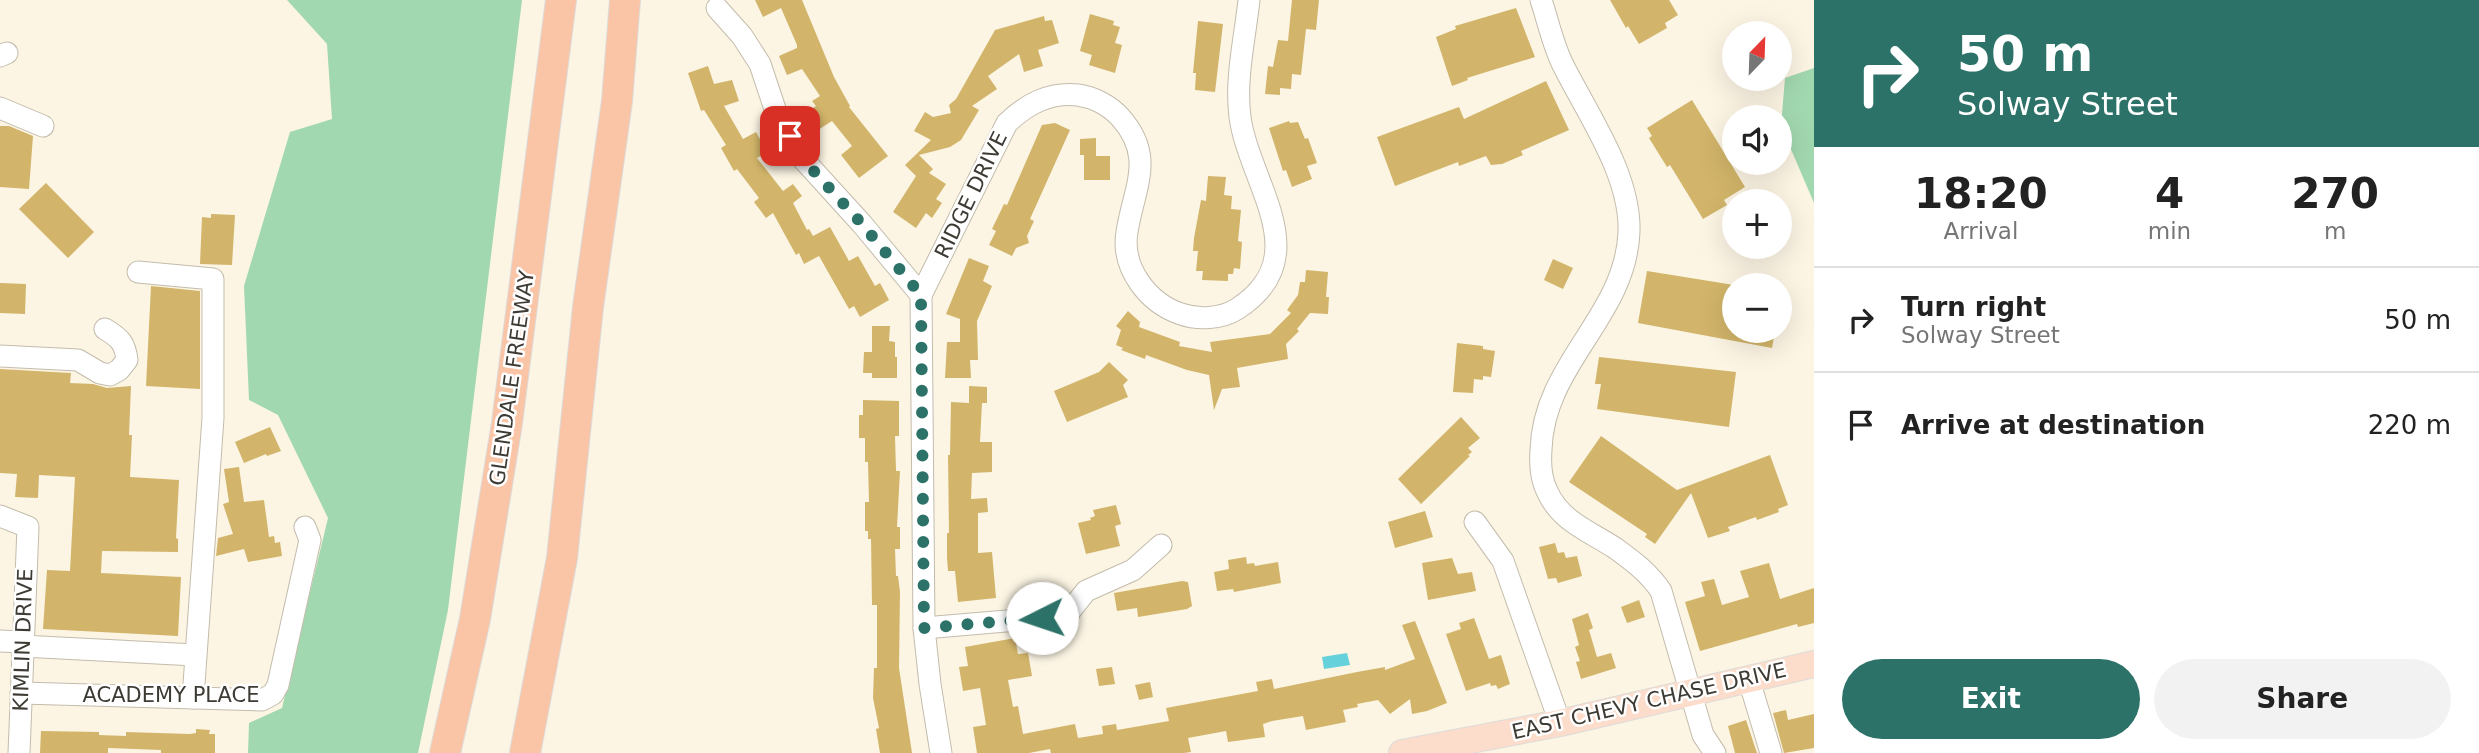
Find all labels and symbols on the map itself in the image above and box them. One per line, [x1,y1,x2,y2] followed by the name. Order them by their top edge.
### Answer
[1722,21,1792,91] north arrow
[760,106,820,166] pin
[930,128,1012,262] street label: RIDGE DRIVE
[485,269,539,487] street label: GLENDALE FREEWAY
[9,568,37,712] street label: KIMLIN DRIVE
[1005,581,1079,655] position arrow
[1510,658,1788,744] street label: EAST CHEVY CHASE DRIVE
[83,683,259,707] street label: ACADEMY PLACE

